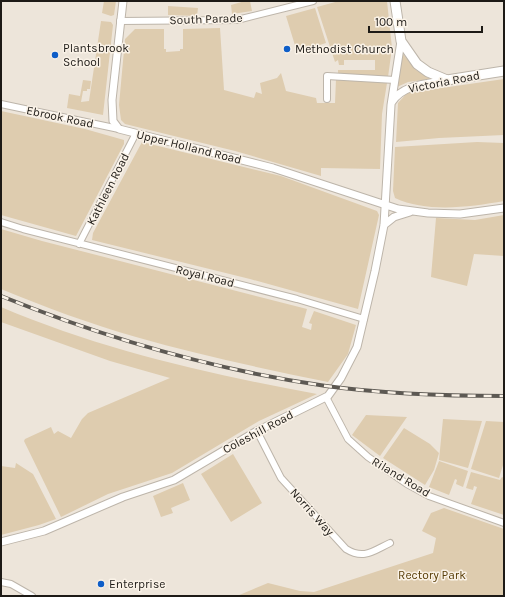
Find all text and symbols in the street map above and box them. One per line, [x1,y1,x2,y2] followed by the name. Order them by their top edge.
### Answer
[369,8,482,34] scale bar
[169,11,243,27] street label: South Parade
[375,15,407,29] text: 100 m
[63,41,129,69] place label: Plantsbrook School
[295,42,394,56] place label: Methodist Church
[282,44,292,54] marker: Methodist Church
[50,50,60,60] marker: Plantsbrook School
[407,68,481,96] street label: Victoria Road
[25,103,95,131] street label: Ebrook Road
[135,127,243,167] street label: Upper Holland Road
[84,151,132,227] street label: Kathleen Road
[174,262,236,290] street label: Royal Road
[220,408,296,456] street label: Coleshill Road
[369,454,433,500] street label: Riland Road
[287,485,337,539] street label: Norris Way
[398,568,466,582] park label: Rectory Park
[109,577,165,591] place label: Enterprise
[96,579,106,589] marker: Enterprise

